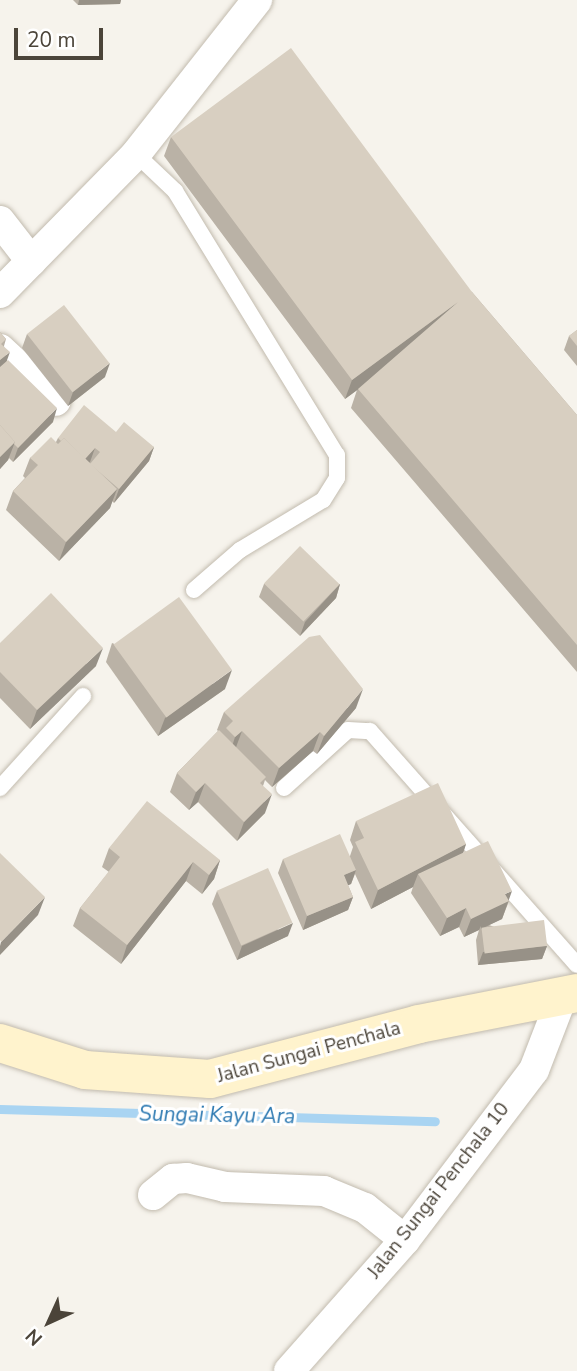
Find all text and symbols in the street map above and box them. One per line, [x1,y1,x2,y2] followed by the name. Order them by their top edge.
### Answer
[18,14,107,58] scale bar
[27,26,76,54] text: 20 m
[215,1018,403,1088] street label: Jalan Sungai Penchala
[363,1099,515,1283] street label: Jalan Sungai Penchala 10
[139,1101,295,1129] water label: Sungai Kayu Ara
[14,1287,84,1357] north arrow
[20,1323,48,1351] text: N

